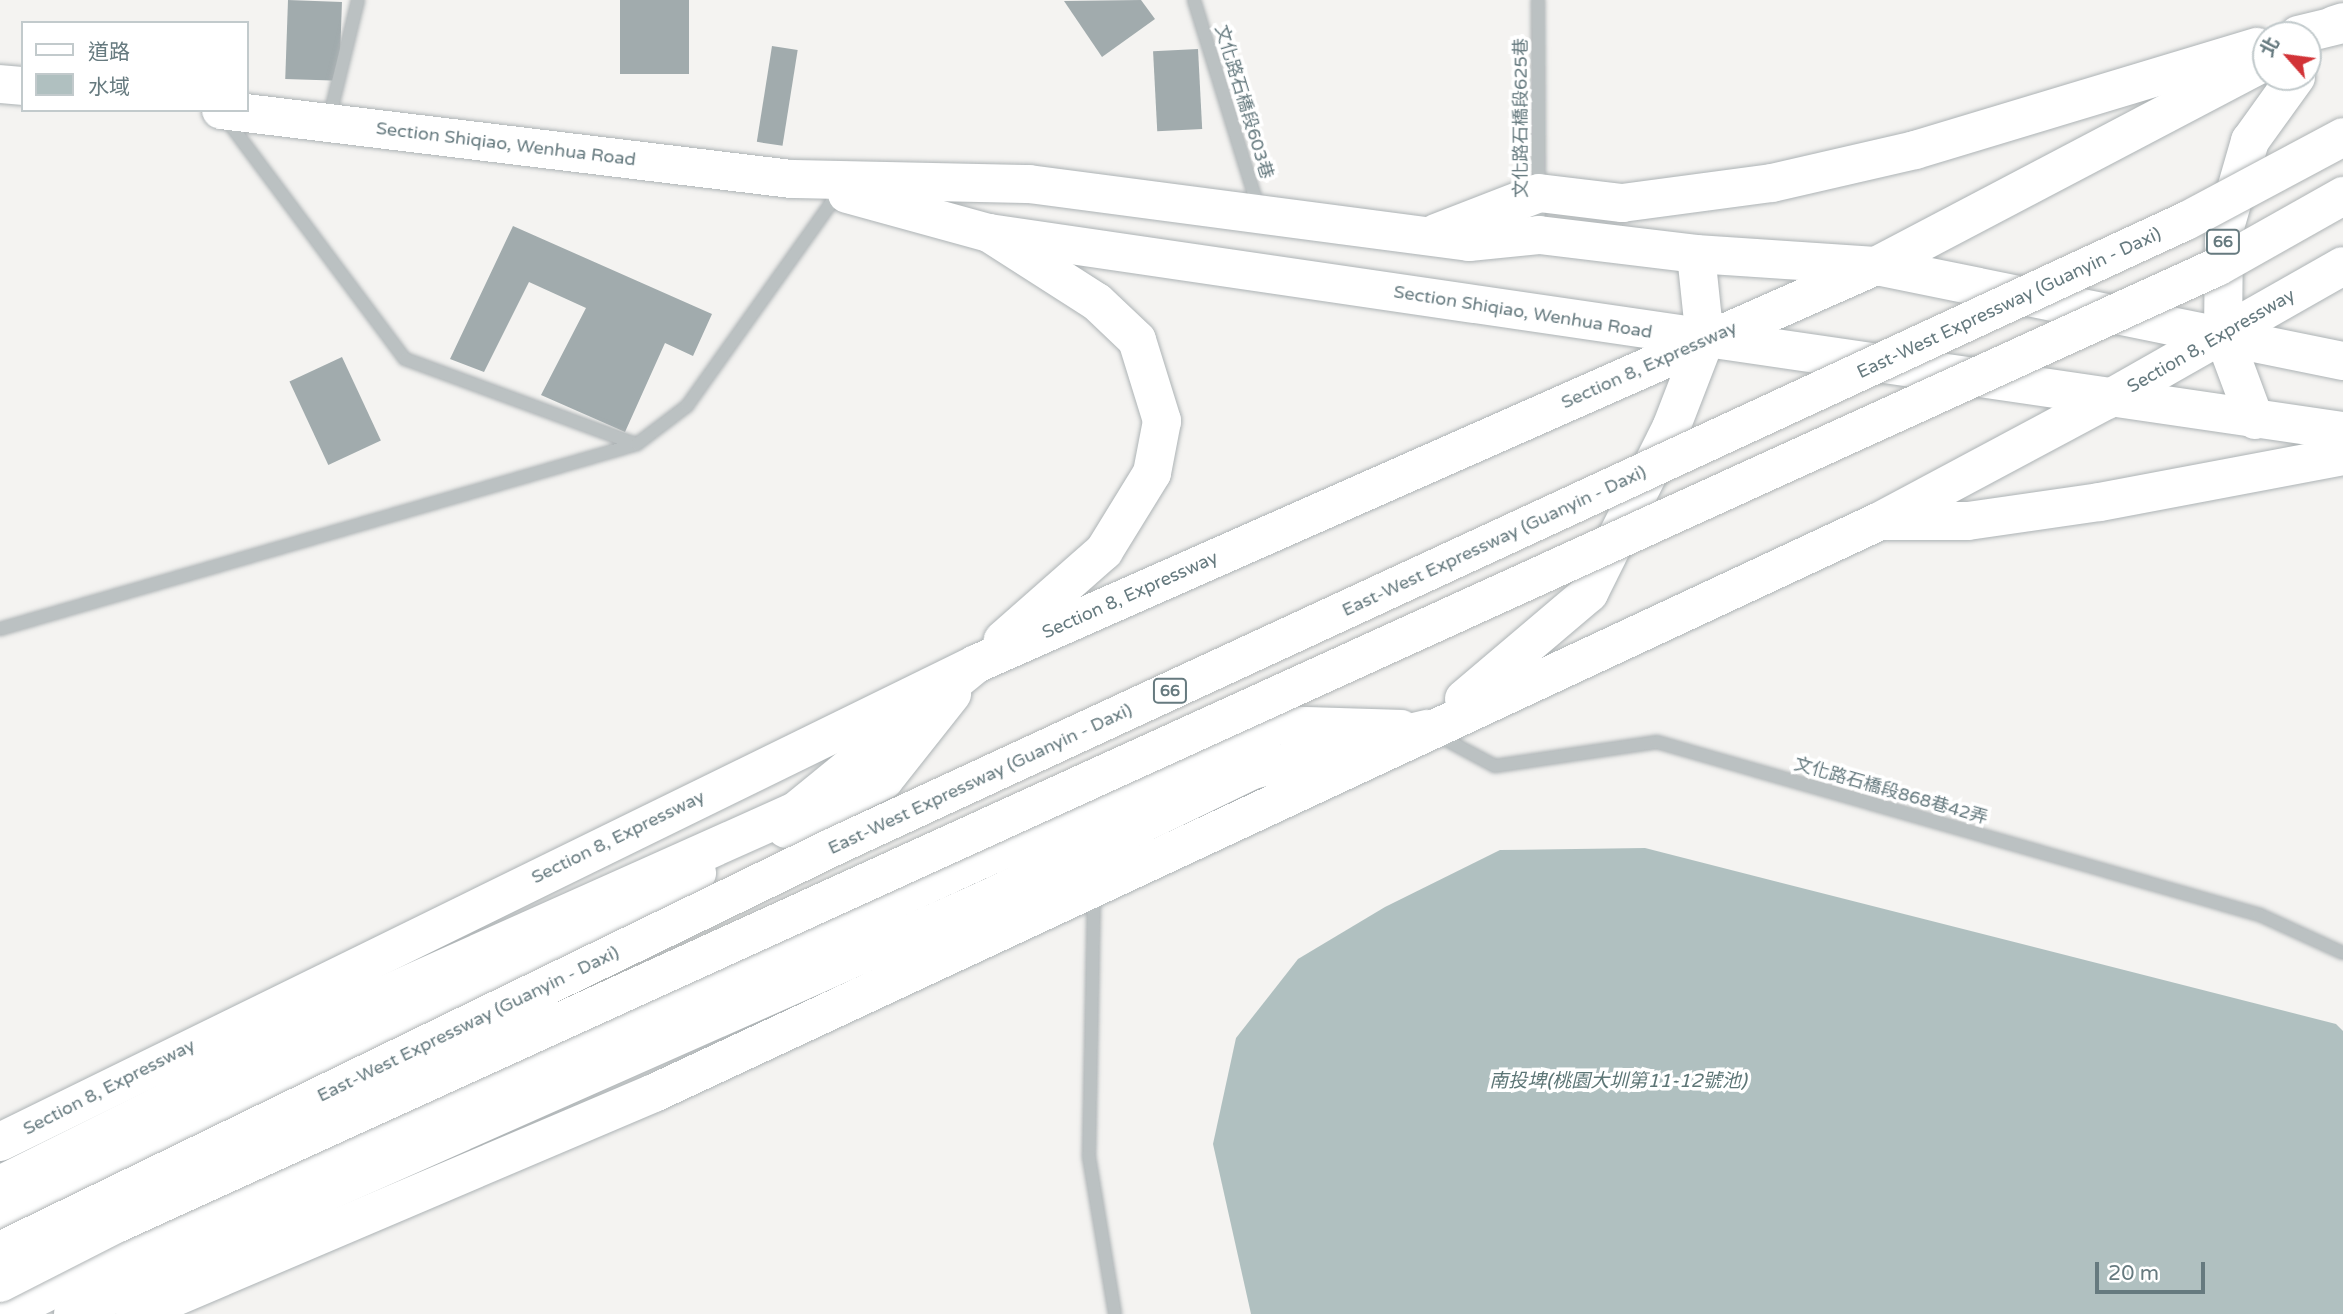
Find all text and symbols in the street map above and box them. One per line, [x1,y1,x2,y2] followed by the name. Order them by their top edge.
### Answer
[21,21,248,112] legend
[2252,21,2322,91] north arrow
[1210,22,1278,182] street label: 文化路石橋段603巷
[2256,34,2284,61] text: 北
[1510,38,1532,198] street label: 文化路石橋段625巷
[88,40,130,65] text: 道路
[88,75,130,100] text: 水域
[375,117,637,171] street label: Section Shiqiao, Wenhua Road
[1854,223,2164,383] street label: East-West Expressway (Guanyin - Daxi)
[2206,230,2240,254] road number: 66
[1392,281,1654,343] street label: Section Shiqiao, Wenhua Road
[2123,284,2299,398] street label: Section 8, Expressway
[1558,317,1740,413] street label: Section 8, Expressway
[1339,461,1649,621] street label: East-West Expressway (Guanyin - Daxi)
[1039,547,1221,643] street label: Section 8, Expressway
[1152,678,1188,704] road number: 66
[825,699,1135,859] street label: East-West Expressway (Guanyin - Daxi)
[1792,753,1990,829] street label: 文化路石橋段868巷42弄
[528,786,708,888] street label: Section 8, Expressway
[314,941,622,1107] street label: East-West Expressway (Guanyin - Daxi)
[20,1034,198,1140] street label: Section 8, Expressway
[1489,1071,1747,1093] water label: 南投埤(桃園大圳第11-12號池)
[2098,1248,2208,1292] scale bar
[2108,1261,2159,1286] text: 20 m

